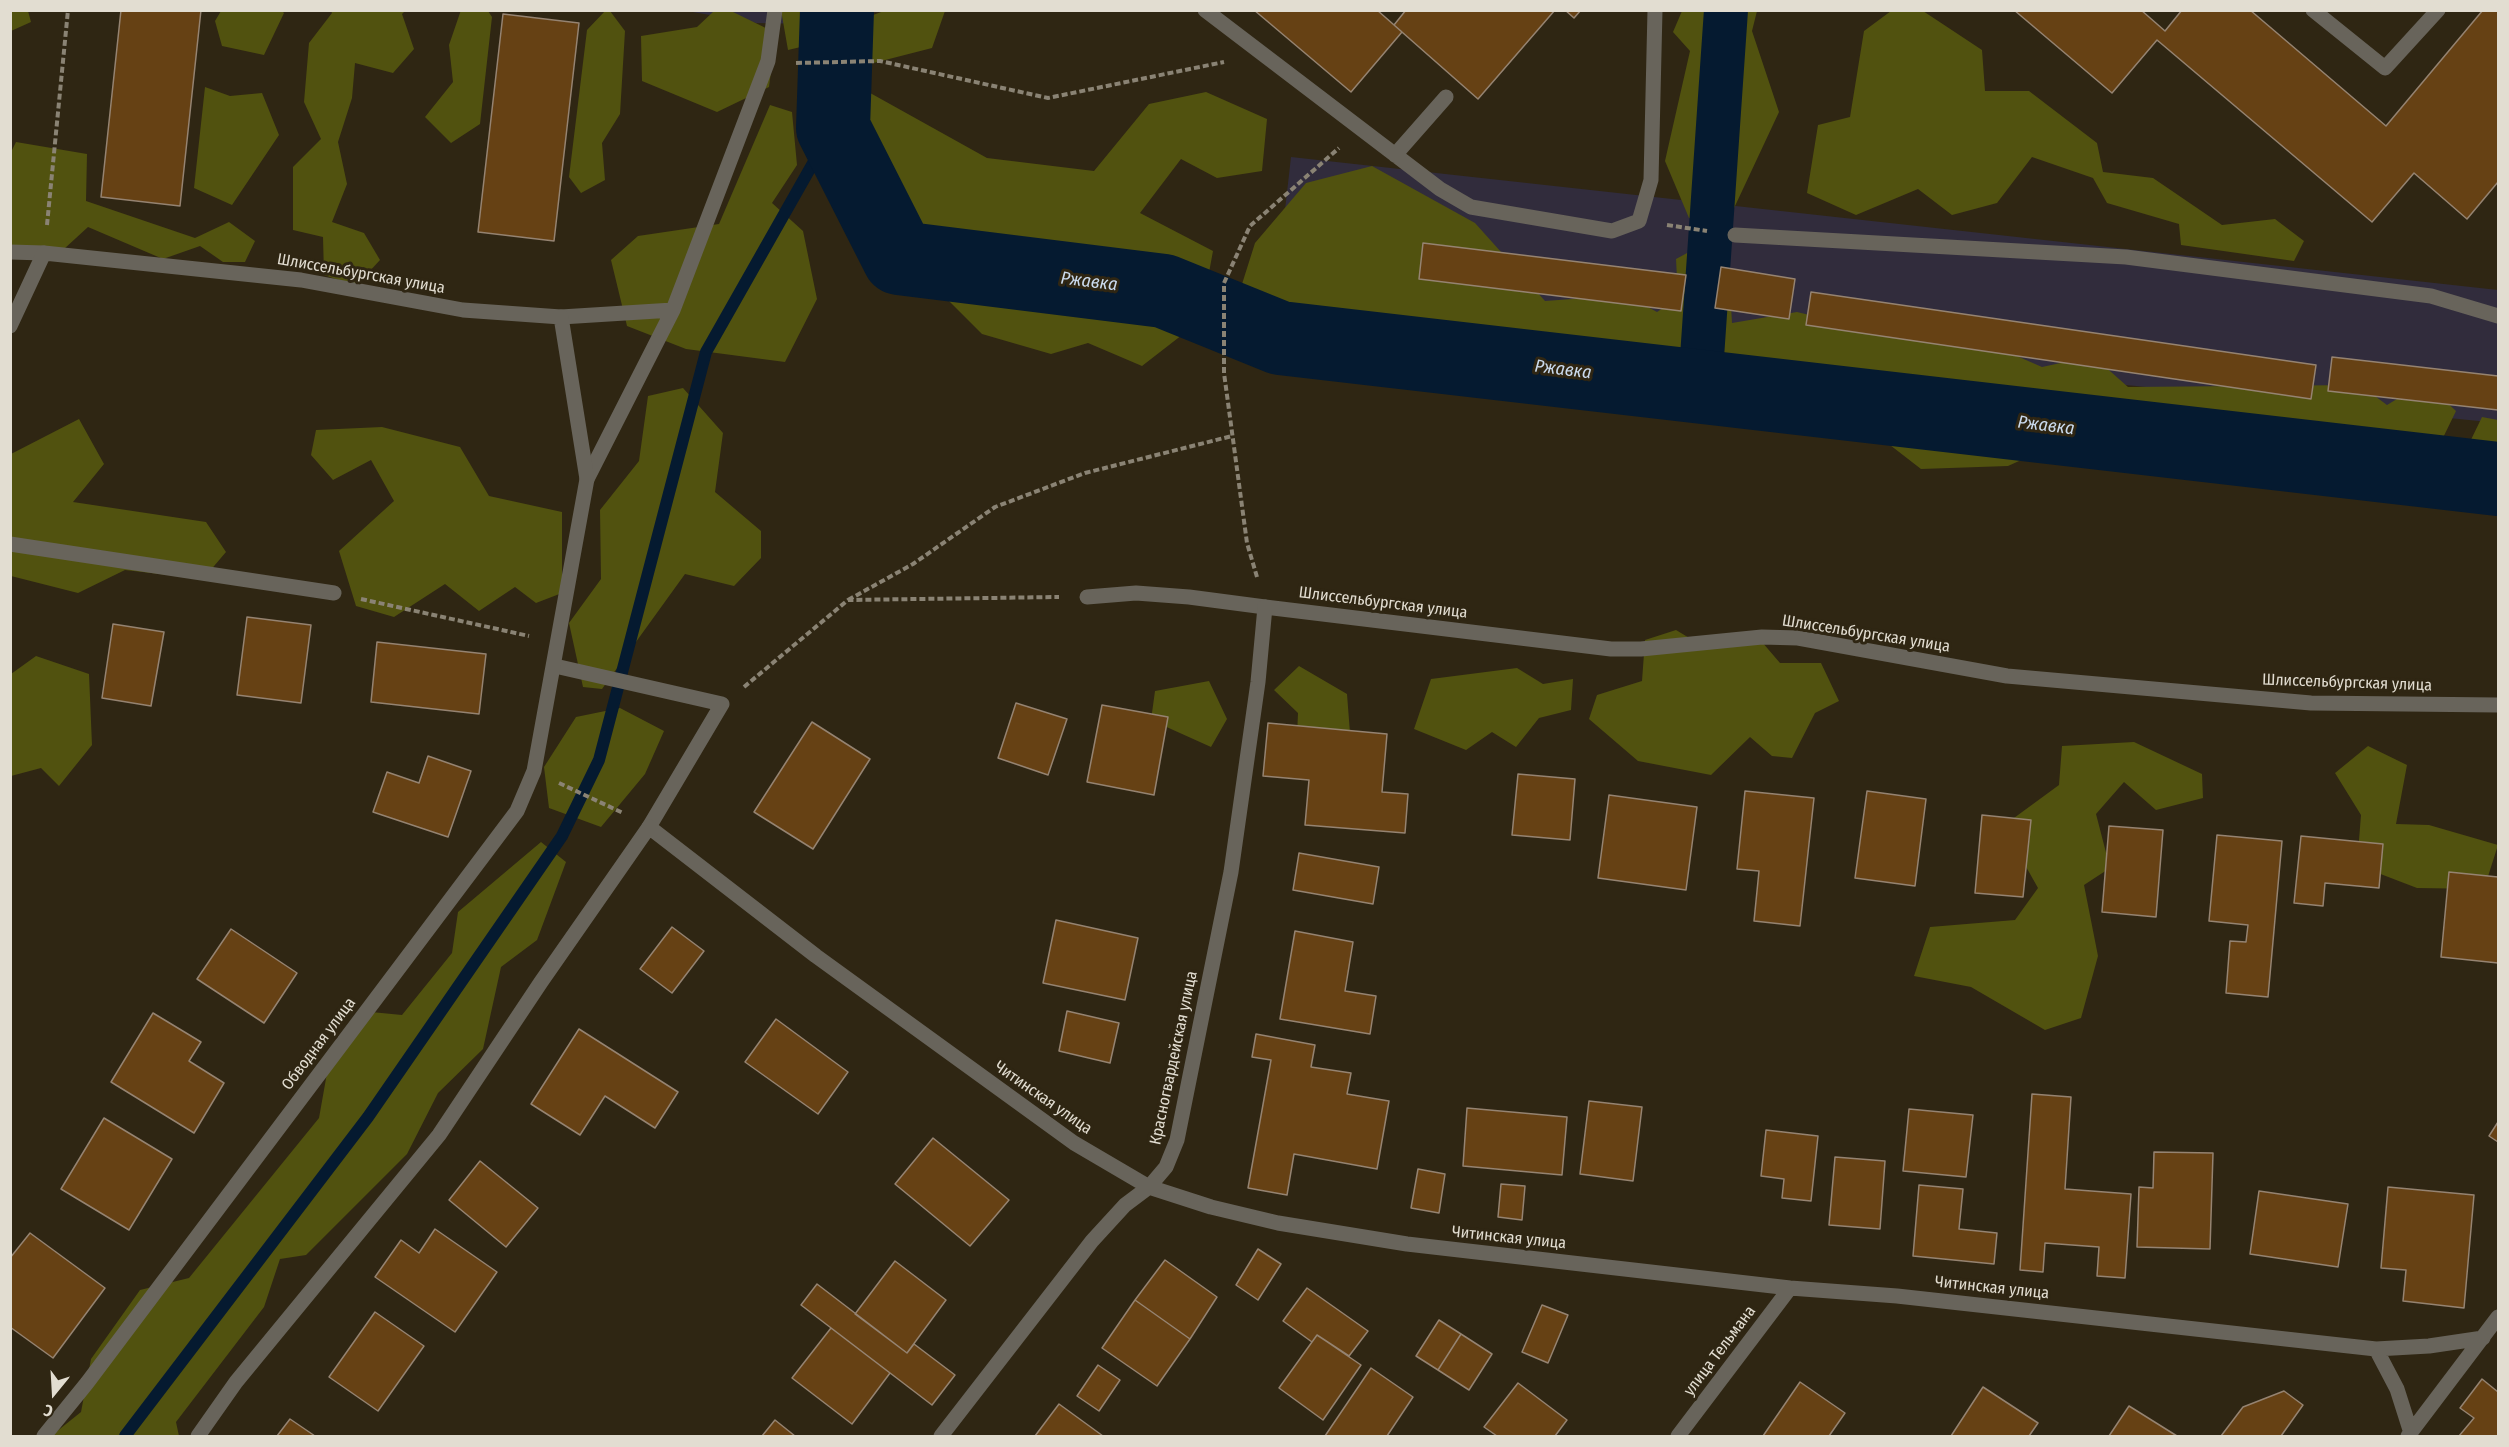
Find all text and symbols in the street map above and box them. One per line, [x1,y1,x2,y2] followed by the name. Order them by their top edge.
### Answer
[276,250,446,298] street label: Шлиссельбургская улица
[1059,268,1119,296] water label: Ржавка
[1533,356,1593,384] water label: Ржавка
[2016,412,2076,440] water label: Ржавка
[1298,583,1468,623] street label: Шлиссельбургская улица
[1781,611,1951,657] street label: Шлиссельбургская улица
[2262,670,2432,696] street label: Шлиссельбургская улица
[1146,969,1202,1147] street label: Красногвардейская улица
[278,994,360,1094] street label: Обводная улица
[991,1057,1095,1139] street label: Читинская улица
[1451,1222,1567,1254] street label: Читинская улица
[1934,1272,2050,1304] street label: Читинская улица
[1680,1302,1760,1400] street label: улица Тельмана
[24,1363,84,1423] north arrow
[41,1400,55,1421] text: С

